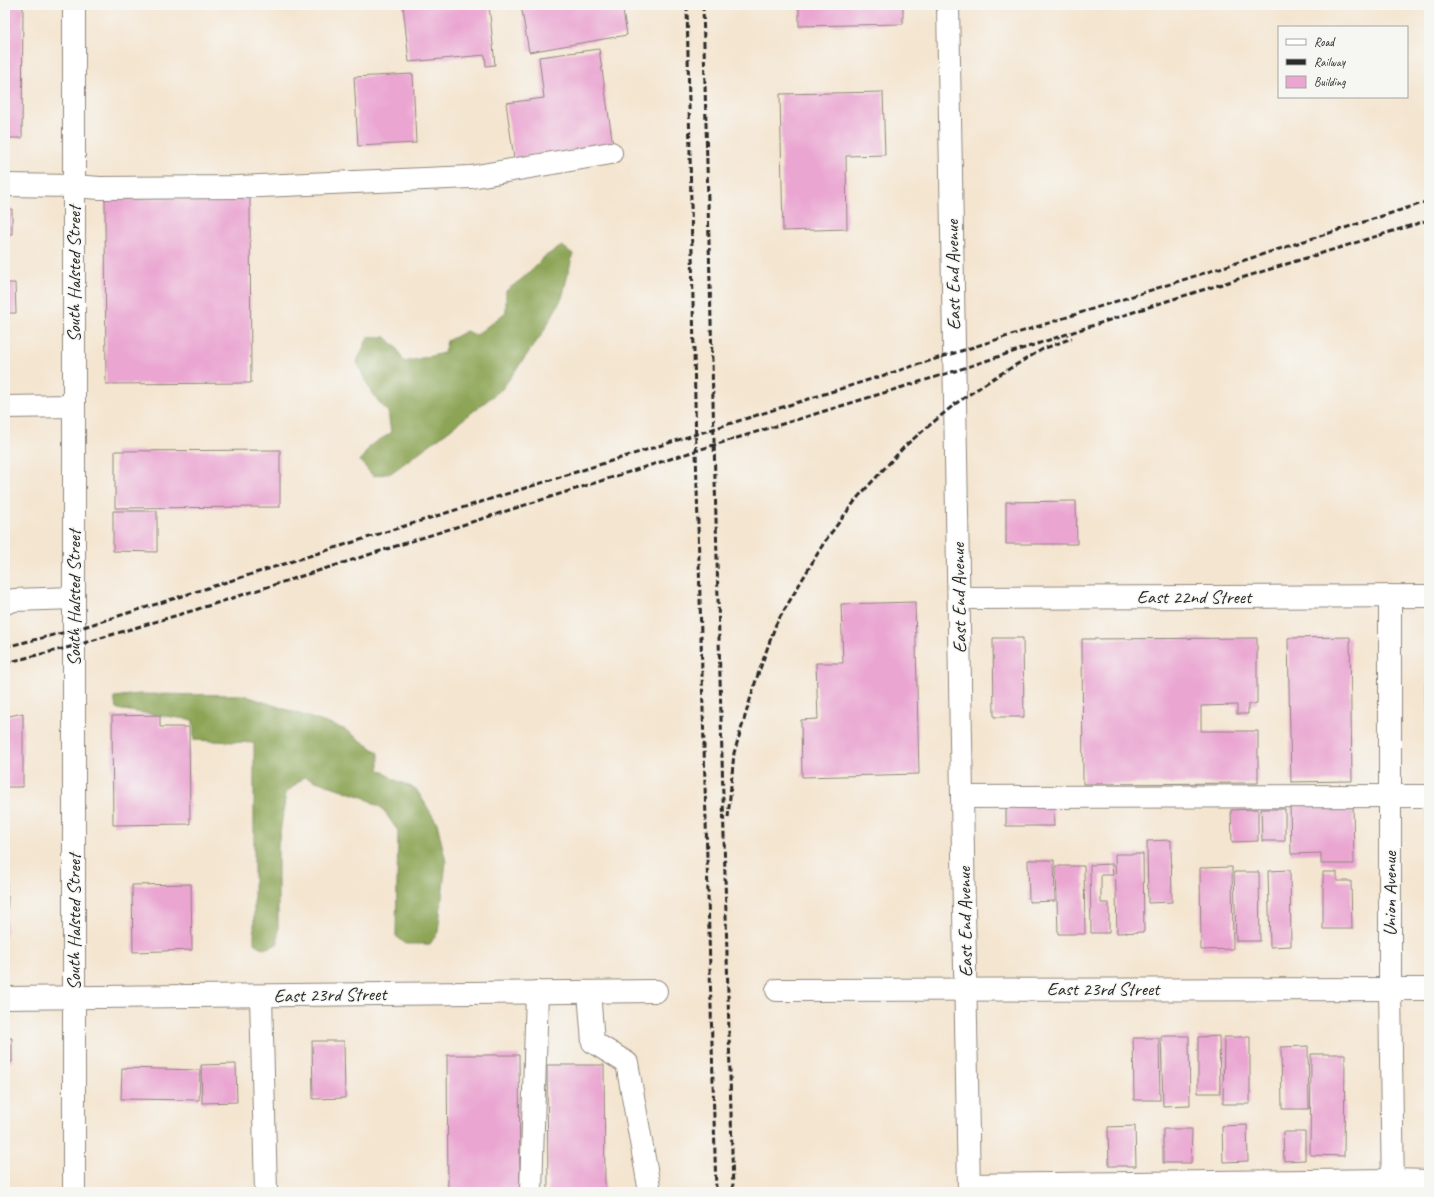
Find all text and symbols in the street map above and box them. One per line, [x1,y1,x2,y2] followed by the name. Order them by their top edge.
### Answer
[1278,26,1408,98] legend
[1314,34,1336,50] text: Road
[1314,54,1346,70] text: Railway
[1314,74,1346,90] text: Building
[62,203,86,342] street label: South Halsted Street
[940,218,966,330] street label: East End Avenue
[62,527,86,666] street label: South Halsted Street
[946,541,972,653] street label: East End Avenue
[1137,585,1253,609] street label: East 22nd Street
[1378,850,1402,936] street label: Union Avenue
[62,851,86,990] street label: South Halsted Street
[952,865,978,977] street label: East End Avenue
[1047,977,1161,1001] street label: East 23rd Street
[273,982,388,1008] street label: East 23rd Street

